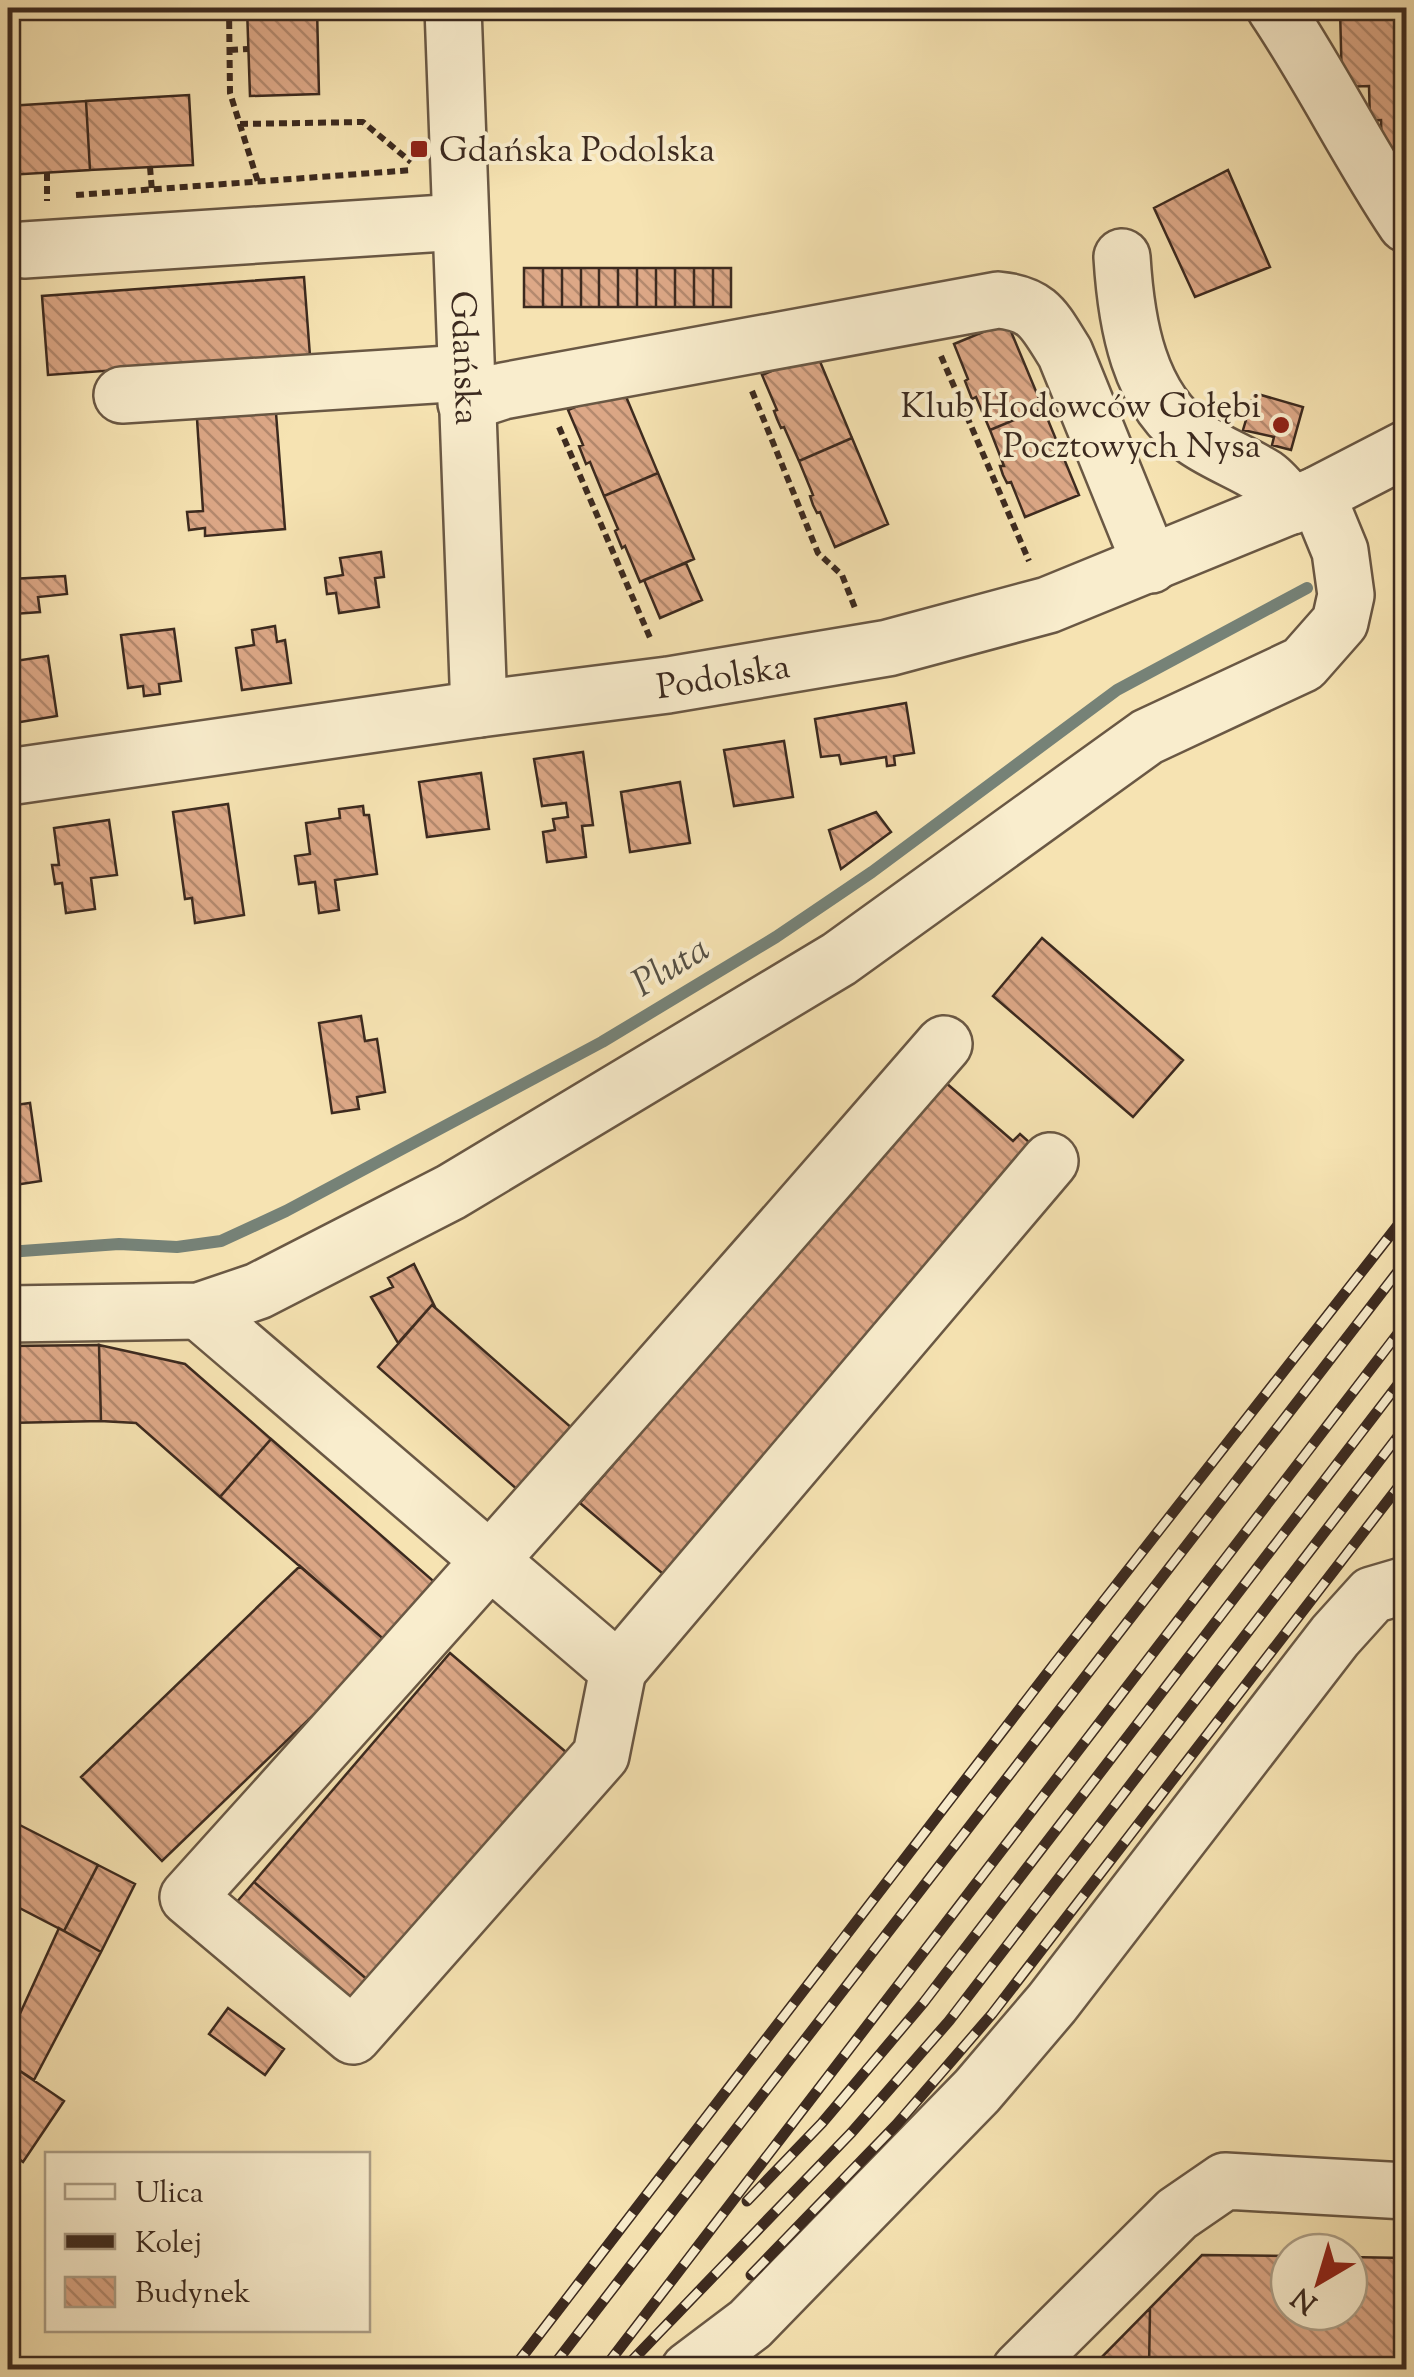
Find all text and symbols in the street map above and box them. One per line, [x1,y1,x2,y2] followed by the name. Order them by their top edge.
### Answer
[439,127,715,178] place label: Gdańska Podolska
[408,138,430,160] marker: Gdańska Podolska
[435,290,490,426] street label: Gdańska
[900,383,1261,474] place label: Klub Hodowców Gołębi Pocztowych Nysa
[1270,414,1292,436] marker: Klub Hodowców Gołębi Pocztowych Nysa
[654,643,794,715] street label: Podolska
[623,924,721,1013] water label: Pluta
[45,2152,370,2332] legend
[135,2173,204,2216] text: Ulica
[135,2223,202,2266] text: Kolej
[1269,2232,1369,2332] north arrow
[135,2273,250,2316] text: Budynek
[1284,2277,1327,2322] text: N

